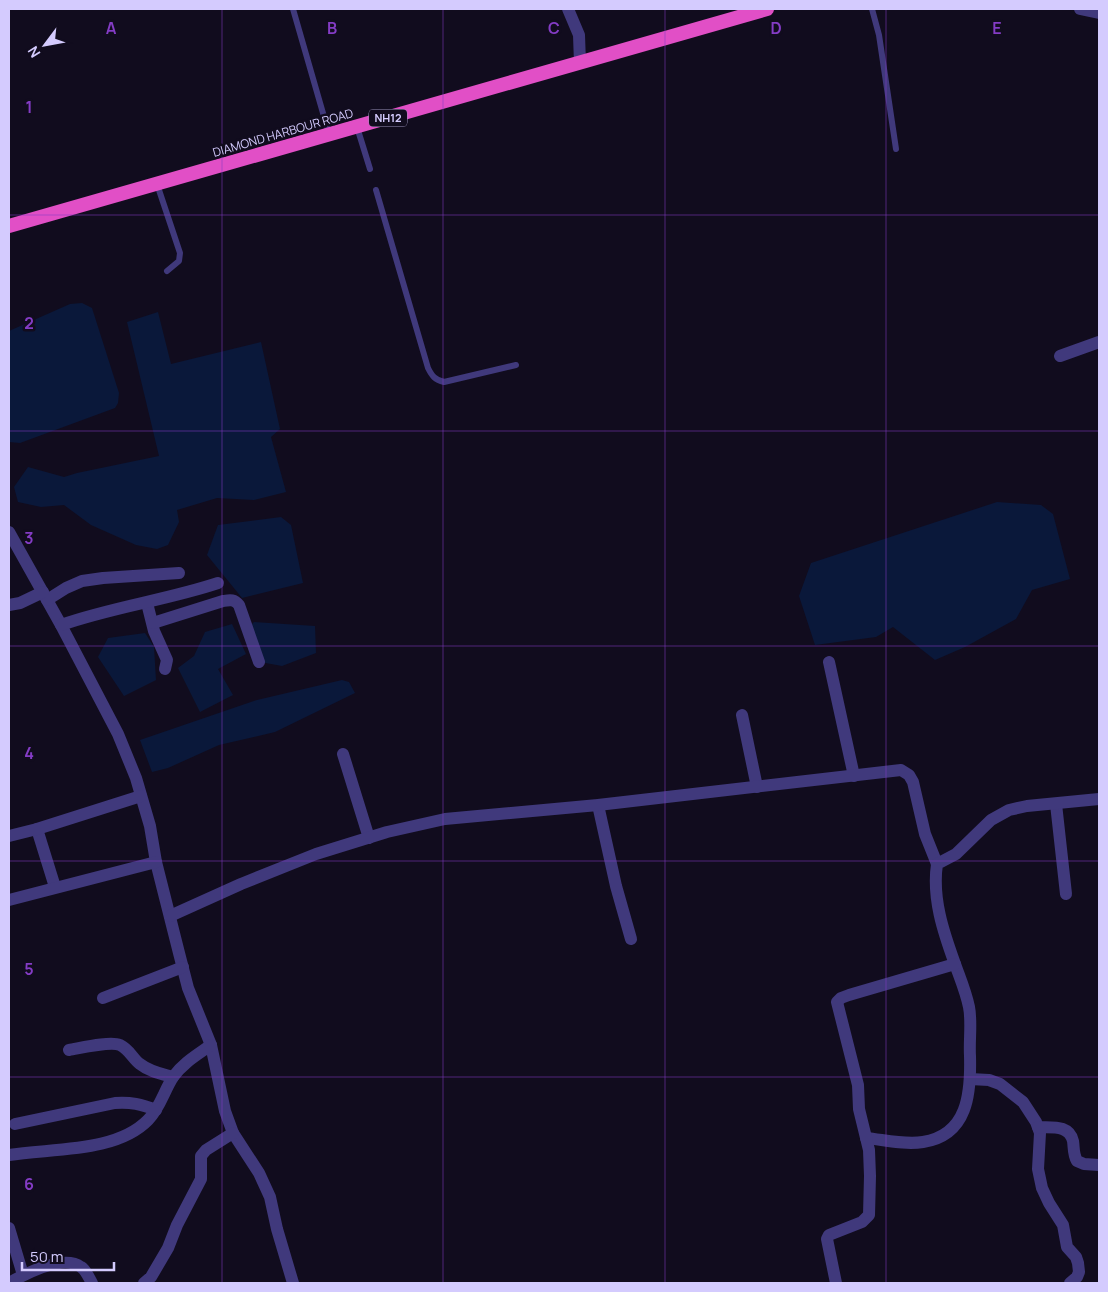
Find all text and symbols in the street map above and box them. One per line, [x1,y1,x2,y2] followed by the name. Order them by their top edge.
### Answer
[106,17,117,39] text: A
[327,17,337,39] text: B
[548,17,560,39] text: C
[770,17,782,39] text: D
[992,17,1002,39] text: E
[20,20,70,70] north arrow
[23,43,44,61] text: N
[25,96,33,118] text: 1
[211,104,355,161] street label: DIAMOND HARBOUR ROAD
[369,110,407,126] road number: NH12
[24,312,34,334] text: 2
[24,527,34,549] text: 3
[24,742,34,764] text: 4
[24,958,34,980] text: 5
[24,1173,34,1195] text: 6
[22,1240,115,1272] scale bar
[30,1246,64,1267] text: 50 m

